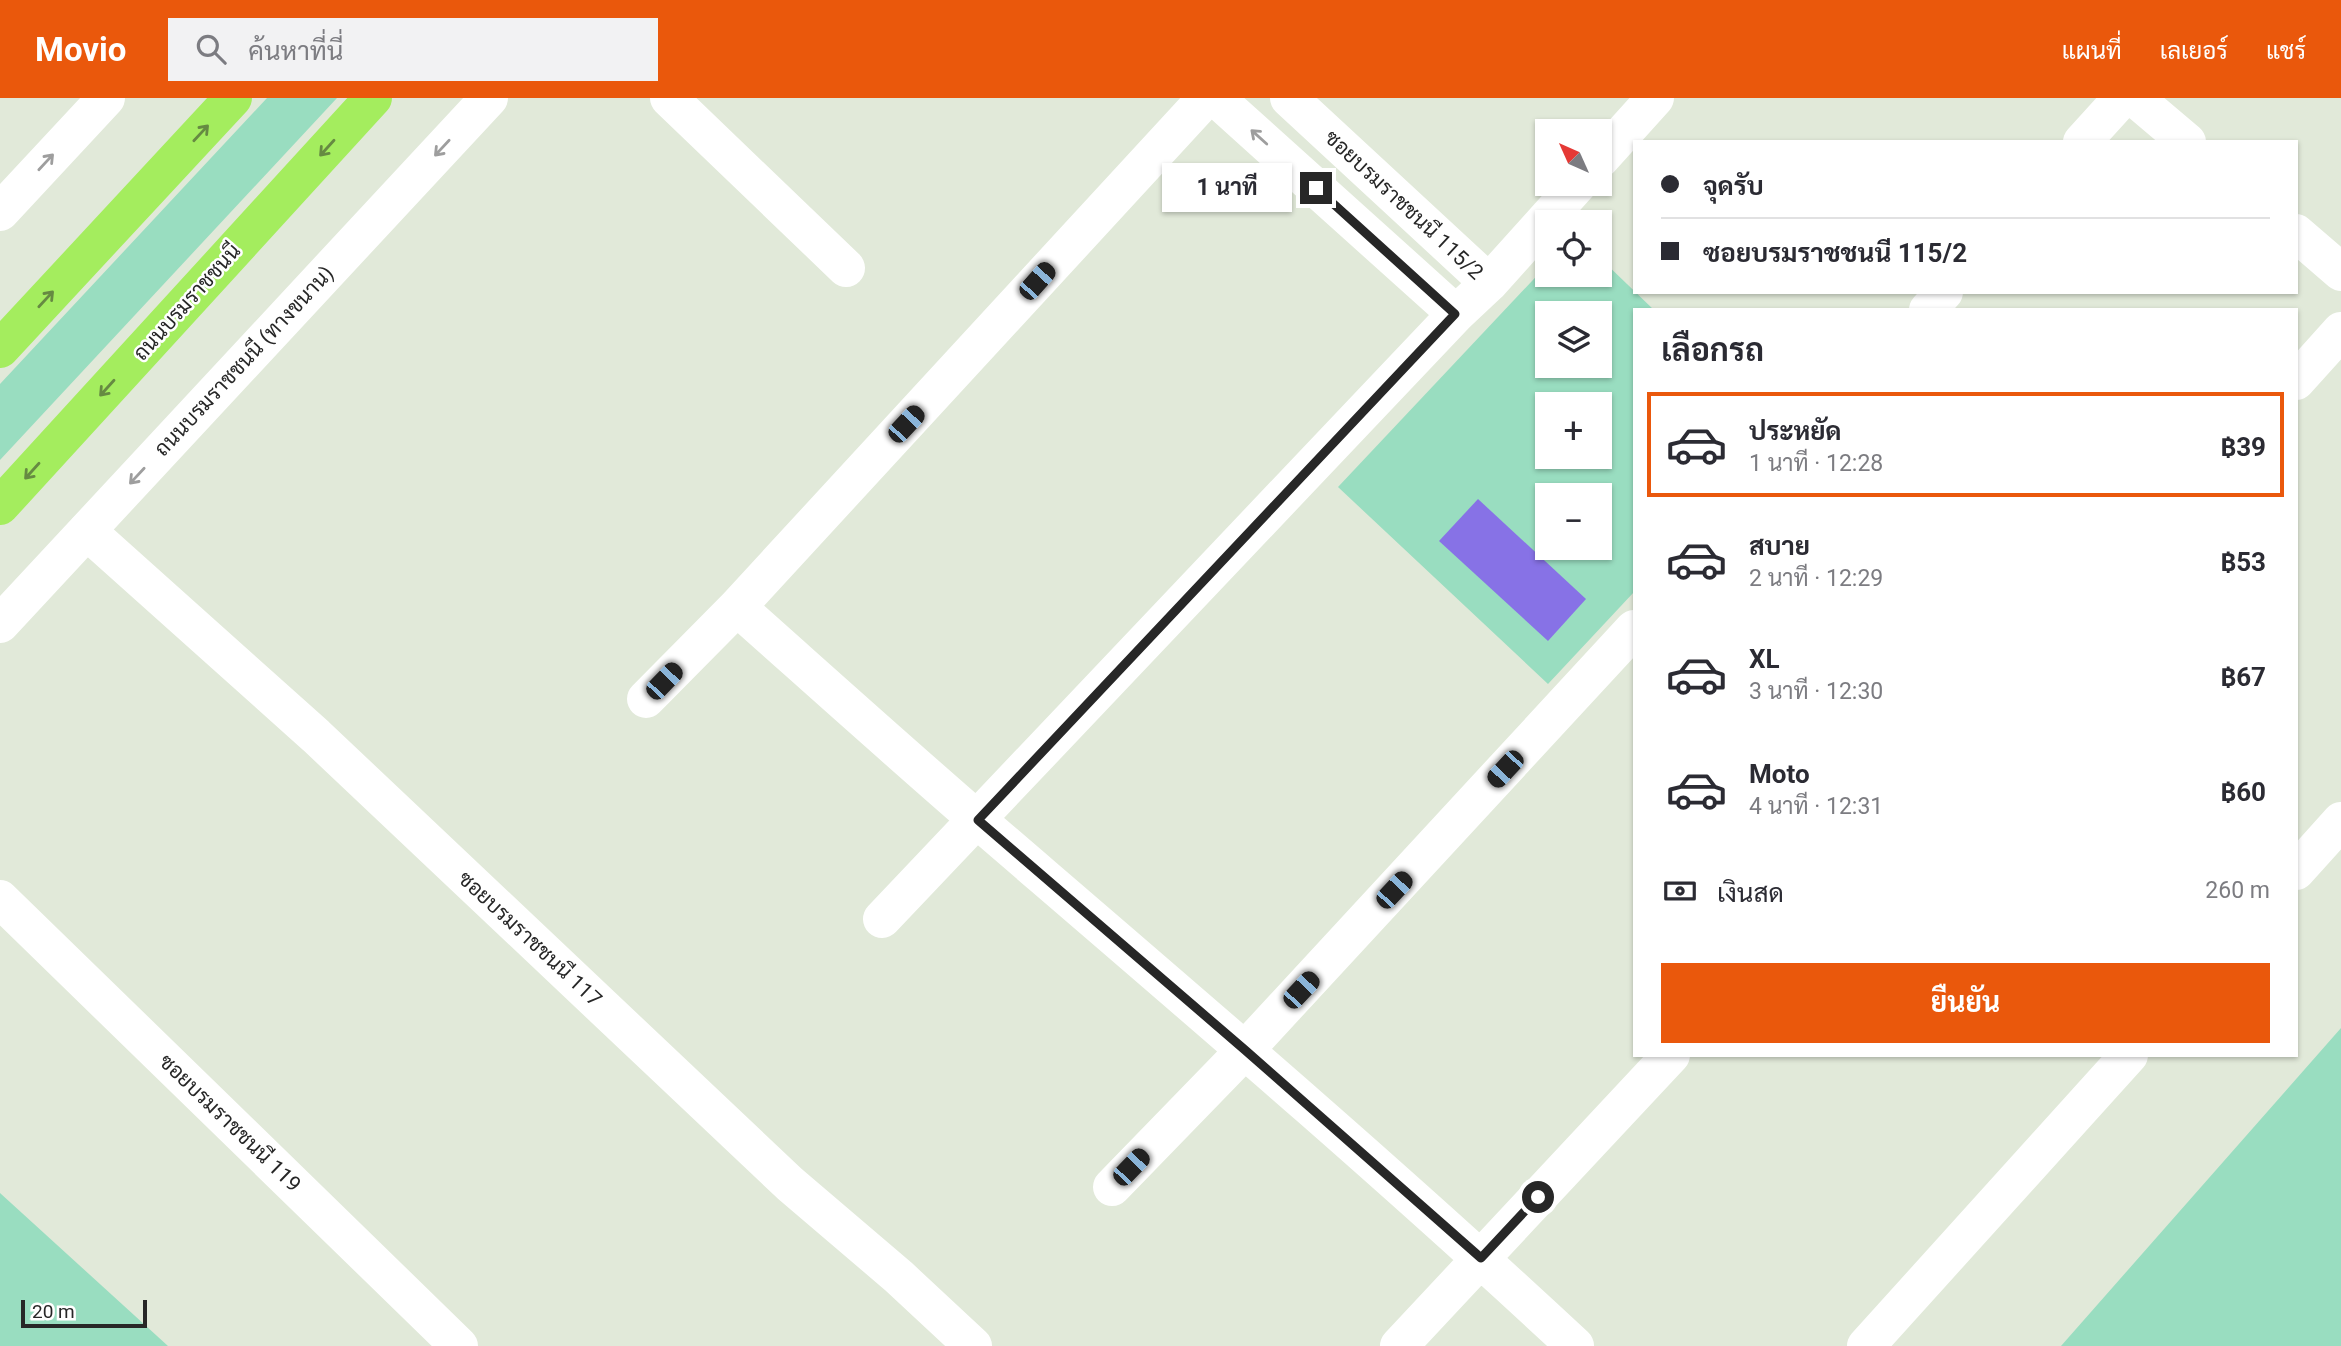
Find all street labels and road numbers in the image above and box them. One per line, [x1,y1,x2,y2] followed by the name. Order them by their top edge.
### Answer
[1320,125,1489,285] street label: ซอยบรมราชชนนี 115/2
[128,238,245,365] street label: ถนนบรมราชชนนี
[149,260,338,461] street label: ถนนบรมราชชนนี (ทางขนาน)
[453,866,607,1012] street label: ซอยบรมราชชนนี 117
[154,1049,306,1197] street label: ซอยบรมราชชนนี 119

